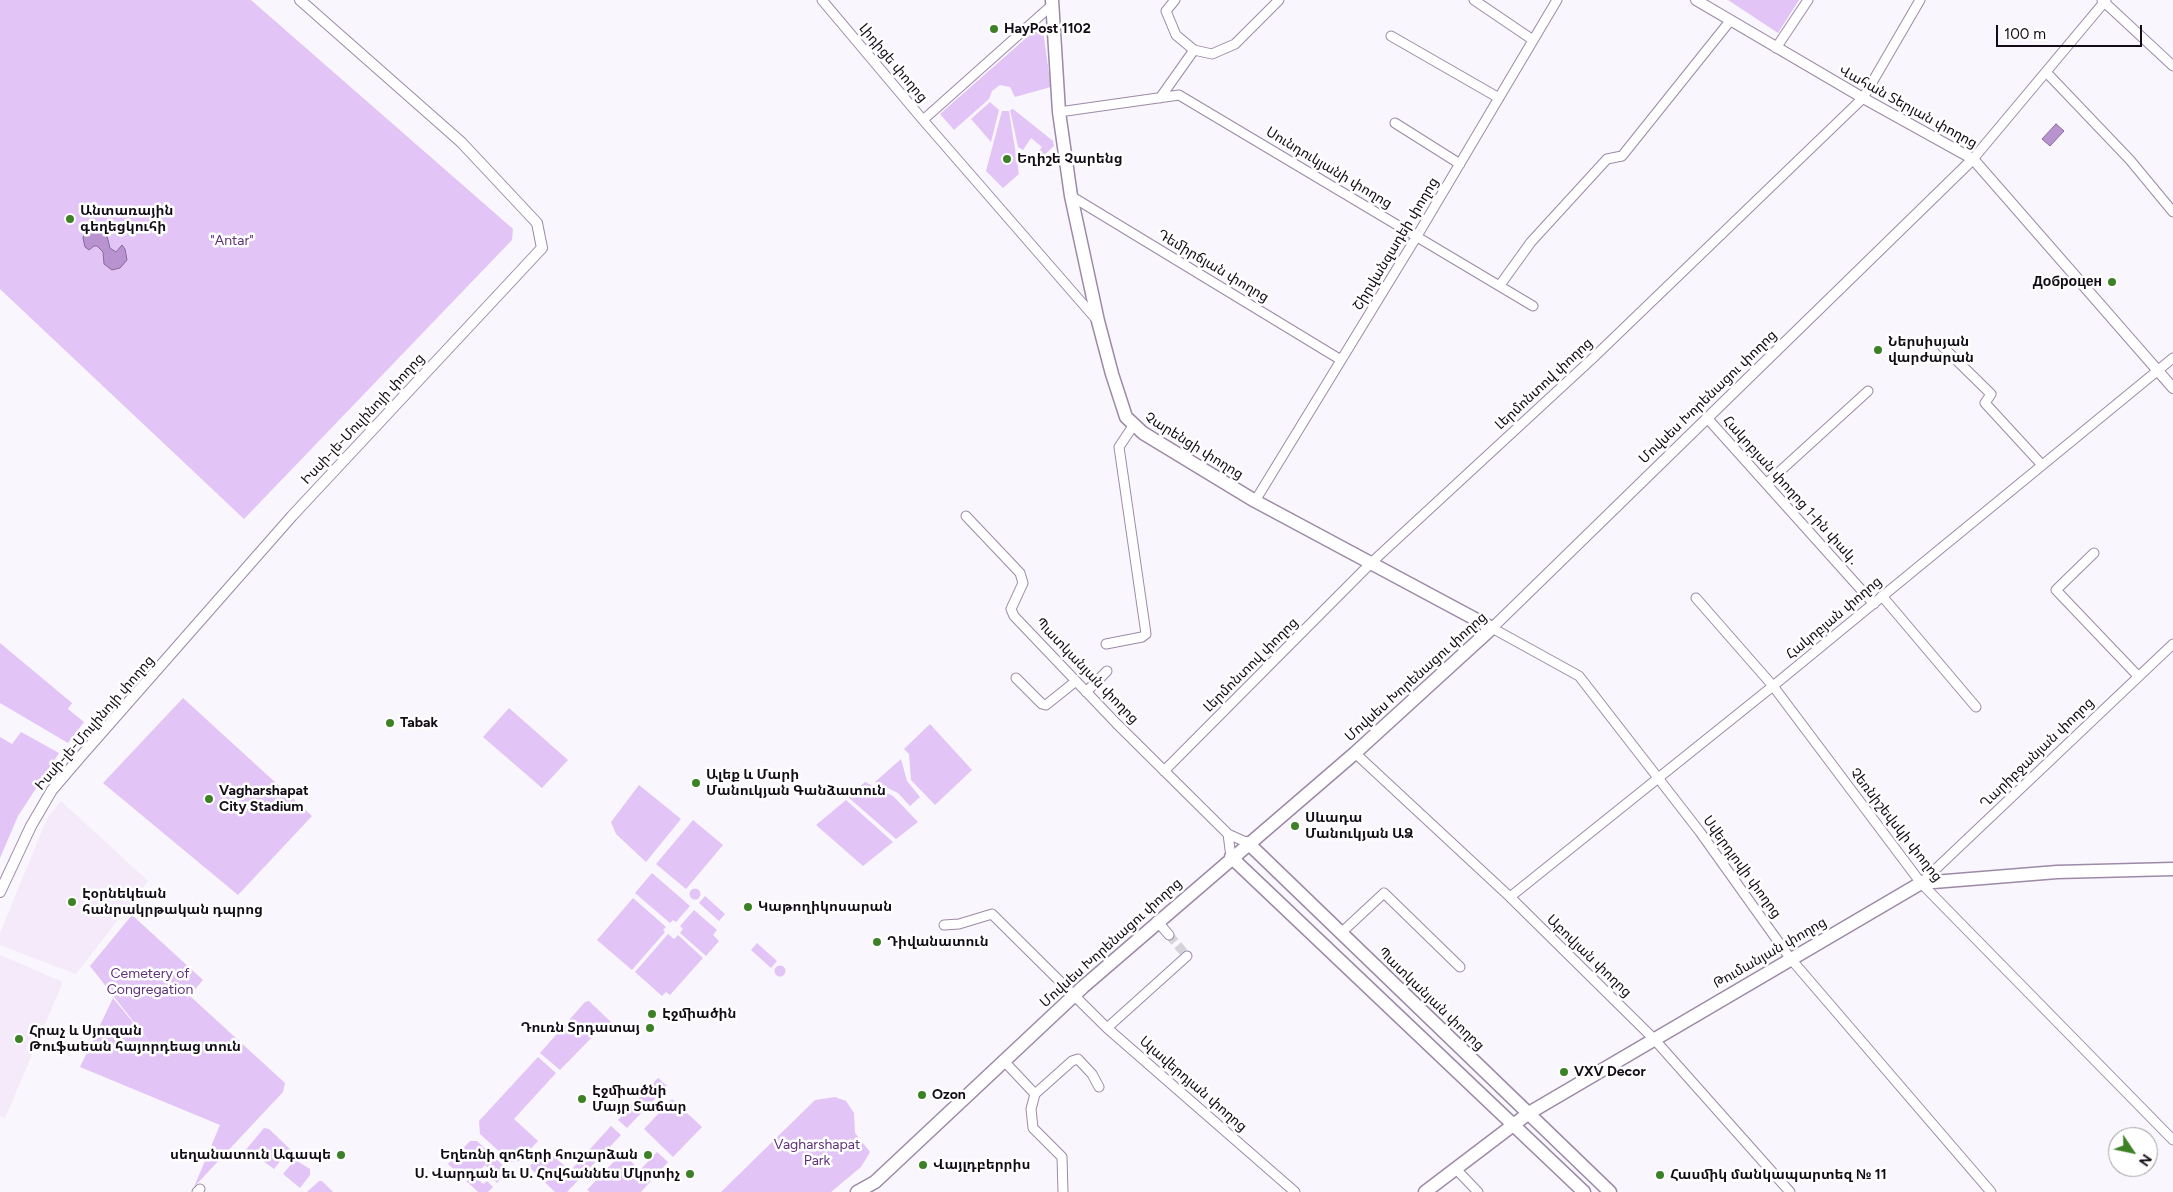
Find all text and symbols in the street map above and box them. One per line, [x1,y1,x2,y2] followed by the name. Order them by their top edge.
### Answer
[1998,15,2144,47] scale bar
[855,20,931,106] street label: Լիդիցե փողոց
[1004,21,1091,37] place label: HayPost 1102
[988,23,1000,35] marker: HayPost 1102
[2004,25,2046,43] text: 100 m
[1836,62,1980,152] street label: Վահան Տերյան փողոց
[1263,124,1395,212] street label: Սունդուկյանի փողոց
[1017,151,1123,167] place label: Եղիշե Չարենց
[1001,153,1013,165] marker: Եղիշե Չարենց
[1350,174,1442,314] street label: Շիրվանզադեի փողոց
[80,203,173,236] place label: Անտառային գեղեցկուհի
[64,213,76,225] marker: Անտառային գեղեցկուհի
[1154,226,1272,306] street label: Դեմիրճյան փողոց
[210,233,254,249] park label: "Antar"
[2033,274,2102,290] place label: Доброцен
[2106,276,2118,288] marker: Доброцен
[1636,327,1780,467] street label: Մովսես Խորենացու փողոց
[1888,334,1974,367] place label: Ներսիսյան վարժարան
[1492,335,1596,433] street label: Լերմոնտով փողոց
[1872,344,1884,356] marker: Ներսիսյան վարժարան
[298,350,428,488] street label: Իսսի-լե-Մուլինոյի փողոց
[1142,409,1246,483] street label: Չարենցի փողոց
[1719,412,1863,570] street label: Հակոբյան փողոց 1-ին փակ․
[1783,573,1885,663] street label: Հակոբյան փողոց
[1342,609,1490,745] street label: Մովսես Խորենացու փողոց
[1032,614,1142,728] street label: Պատկանյան փողոց
[1200,614,1302,716] street label: Լերմոնտով փողոց
[32,652,158,794] street label: Իսսի-լե-Մուլինոյի փողոց
[1977,694,2097,812] street label: Ղարիբջանյան փողոց
[400,715,438,731] place label: Tabak
[384,717,396,729] marker: Tabak
[1846,765,1946,885] street label: Չեռնիշեվսկի փողոց
[706,767,886,800] place label: Ալեք և Մարի Մանուկյան Գանձատուն
[690,777,702,789] marker: Ալեք և Մարի Մանուկյան Գանձատուն
[219,783,309,816] place label: Vagharshapat City Stadium
[203,793,215,805] marker: Vagharshapat City Stadium
[1305,810,1413,842] place label: Սևադա Մանուկյան ԱՁ
[1699,812,1785,922] street label: Սվերդլովի փողոց
[1289,820,1301,832] marker: Սևադա Մանուկյան ԱՁ
[1037,875,1185,1011] street label: Մովսես Խորենացու փողոց
[82,886,263,919] place label: Էօրնեկեան հանրակրթական դպրոց
[66,896,78,908] marker: Էօրնեկեան հանրակրթական դպրոց
[758,899,892,915] place label: Կաթողիկոսարան
[742,901,754,913] marker: Կաթողիկոսարան
[1543,911,1635,1001] street label: Աբովյան փողոց
[1710,914,1830,992] street label: Թումանյան փողոց
[887,934,989,950] place label: Դիվանատուն
[871,936,883,948] marker: Դիվանատուն
[1374,944,1488,1054] street label: Պատկանյան փողոց
[107,966,193,999] park label: Cemetery of Congregation
[662,1006,736,1022] place label: Էջմիածին
[646,1008,658,1020] marker: Էջմիածին
[521,1020,640,1036] place label: Դուռն Տրդատայ
[644,1022,656,1034] marker: Դուռն Տրդատայ
[29,1023,241,1056] place label: Հրաչ և Սյուզան Թուֆաեան հայորդեաց տուն
[13,1033,25,1045] marker: Հրաչ և Սյուզան Թուֆաեան հայորդեաց տուն
[1136,1033,1250,1135] street label: Ալավերդյան փողոց
[1574,1064,1646,1080] place label: VXV Decor
[1558,1066,1570,1078] marker: VXV Decor
[592,1083,687,1116] place label: Էջմիածնի Մայր Տաճար
[932,1087,966,1103] place label: Ozon
[916,1089,928,1101] marker: Ozon
[576,1093,588,1105] marker: Էջմիածնի Մայր Տաճար
[2108,1127,2158,1177] north arrow
[774,1137,860,1170] park label: Vagharshapat Park
[170,1147,331,1163] place label: սեղանատուն Ագապե
[440,1147,638,1163] place label: Եղեռնի զոհերի հուշարձան
[335,1149,347,1161] marker: սեղանատուն Ագապե
[642,1149,654,1161] marker: Եղեռնի զոհերի հուշարձան
[2135,1151,2155,1169] text: N
[933,1157,1031,1173] place label: Վայլդբերրիս
[917,1159,929,1171] marker: Վայլդբերրիս
[414,1166,680,1182] place label: Ս. Վարդան եւ Ս. Հովհաննես Մկրտիչ
[1670,1167,1887,1183] place label: Հասմիկ մանկապարտեզ № 11
[684,1168,696,1180] marker: Ս. Վարդան եւ Ս. Հովհաննես Մկրտիչ
[1654,1169,1666,1181] marker: Հասմիկ մանկապարտեզ № 11

